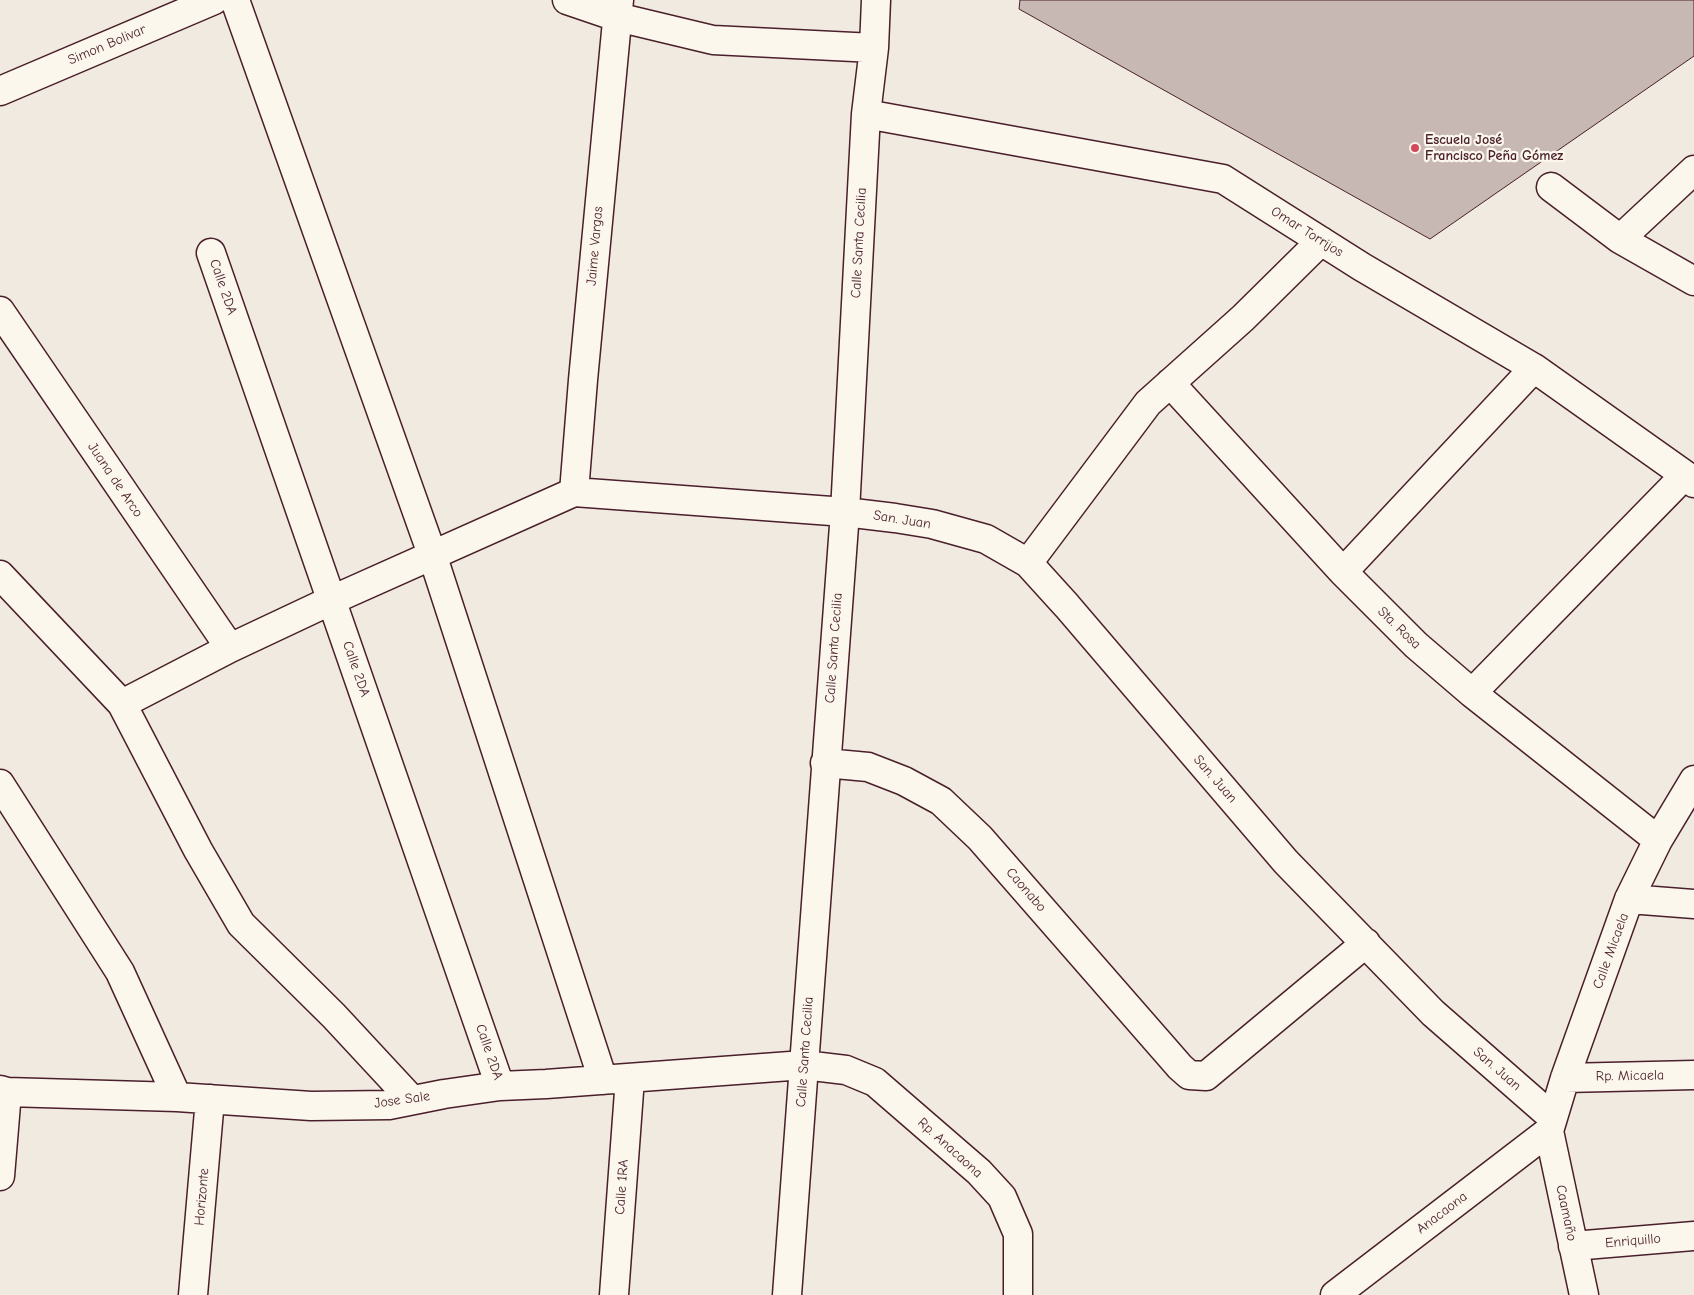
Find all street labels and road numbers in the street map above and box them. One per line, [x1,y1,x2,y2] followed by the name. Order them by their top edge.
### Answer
[66,21,148,69] street label: Simon Bolivar
[848,187,870,299] street label: Calle Santa Cecilia
[1268,203,1346,261] street label: Omar Torrijos
[583,206,607,286] street label: Jaime Vargas
[206,257,240,317] street label: Calle 2DA
[84,439,146,521] street label: Juana de Arco
[872,507,932,533] street label: San. Juan
[822,592,846,704] street label: Calle Santa Cecilia
[1374,603,1424,653] street label: Sta. Rosa
[339,639,373,699] street label: Calle 2DA
[1190,752,1240,806] street label: San. Juan
[1002,864,1050,916] street label: Caonabo
[1589,911,1633,991] street label: Calle Micaela
[793,996,817,1108] street label: Calle Santa Cecilia
[472,1022,506,1082] street label: Calle 2DA
[1470,1044,1524,1094] street label: San. Juan
[1596,1067,1664,1085] street label: Rp. Micaela
[373,1088,431,1112] street label: Jose Sale
[914,1114,986,1182] street label: Rp. Anacaona
[612,1159,632,1215] street label: Calle 1RA
[191,1167,213,1227] street label: Horizonte
[1552,1183,1580,1243] street label: Caamaño
[1413,1188,1471,1238] street label: Anacaona
[1604,1230,1662,1252] street label: Enriquillo

